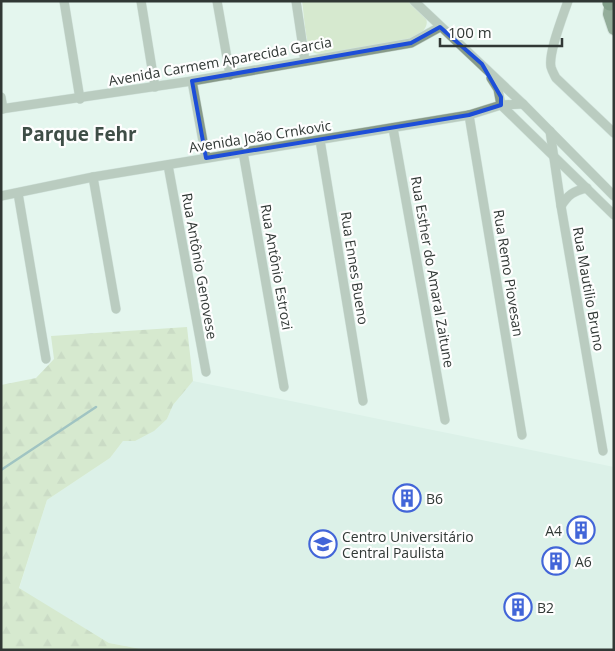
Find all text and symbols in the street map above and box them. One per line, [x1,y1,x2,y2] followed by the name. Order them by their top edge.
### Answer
[440,15,562,47] scale bar
[448,22,492,42] text: 100 m
[107,32,333,90] street label: Avenida Carmem Aparecida Garcia
[187,115,333,157] street label: Avenida João Crnkovic
[21,121,137,147] district label: Parque Fehr
[407,175,459,369] street label: Rua Esther do Amaral Zaitune
[178,191,222,341] street label: Rua Antônio Genovese
[257,203,297,331] street label: Rua Antônio Estrozi
[490,208,528,338] street label: Rua Remo Piovesan
[337,210,373,326] street label: Rua Ennes Bueno
[569,225,609,353] street label: Rua Mautilio Bruno
[392,483,422,513] building icon: B6
[426,489,443,508] place label: B6
[566,515,596,545] building icon: A4
[545,521,562,540] place label: A4
[342,527,474,562] place label: Centro Universitário Central Paulista
[308,529,338,559] school or university icon: Centro Universitário Central Paulista
[541,546,571,576] building icon: A6
[575,552,592,571] place label: A6
[503,592,533,622] building icon: B2
[537,598,554,617] place label: B2

